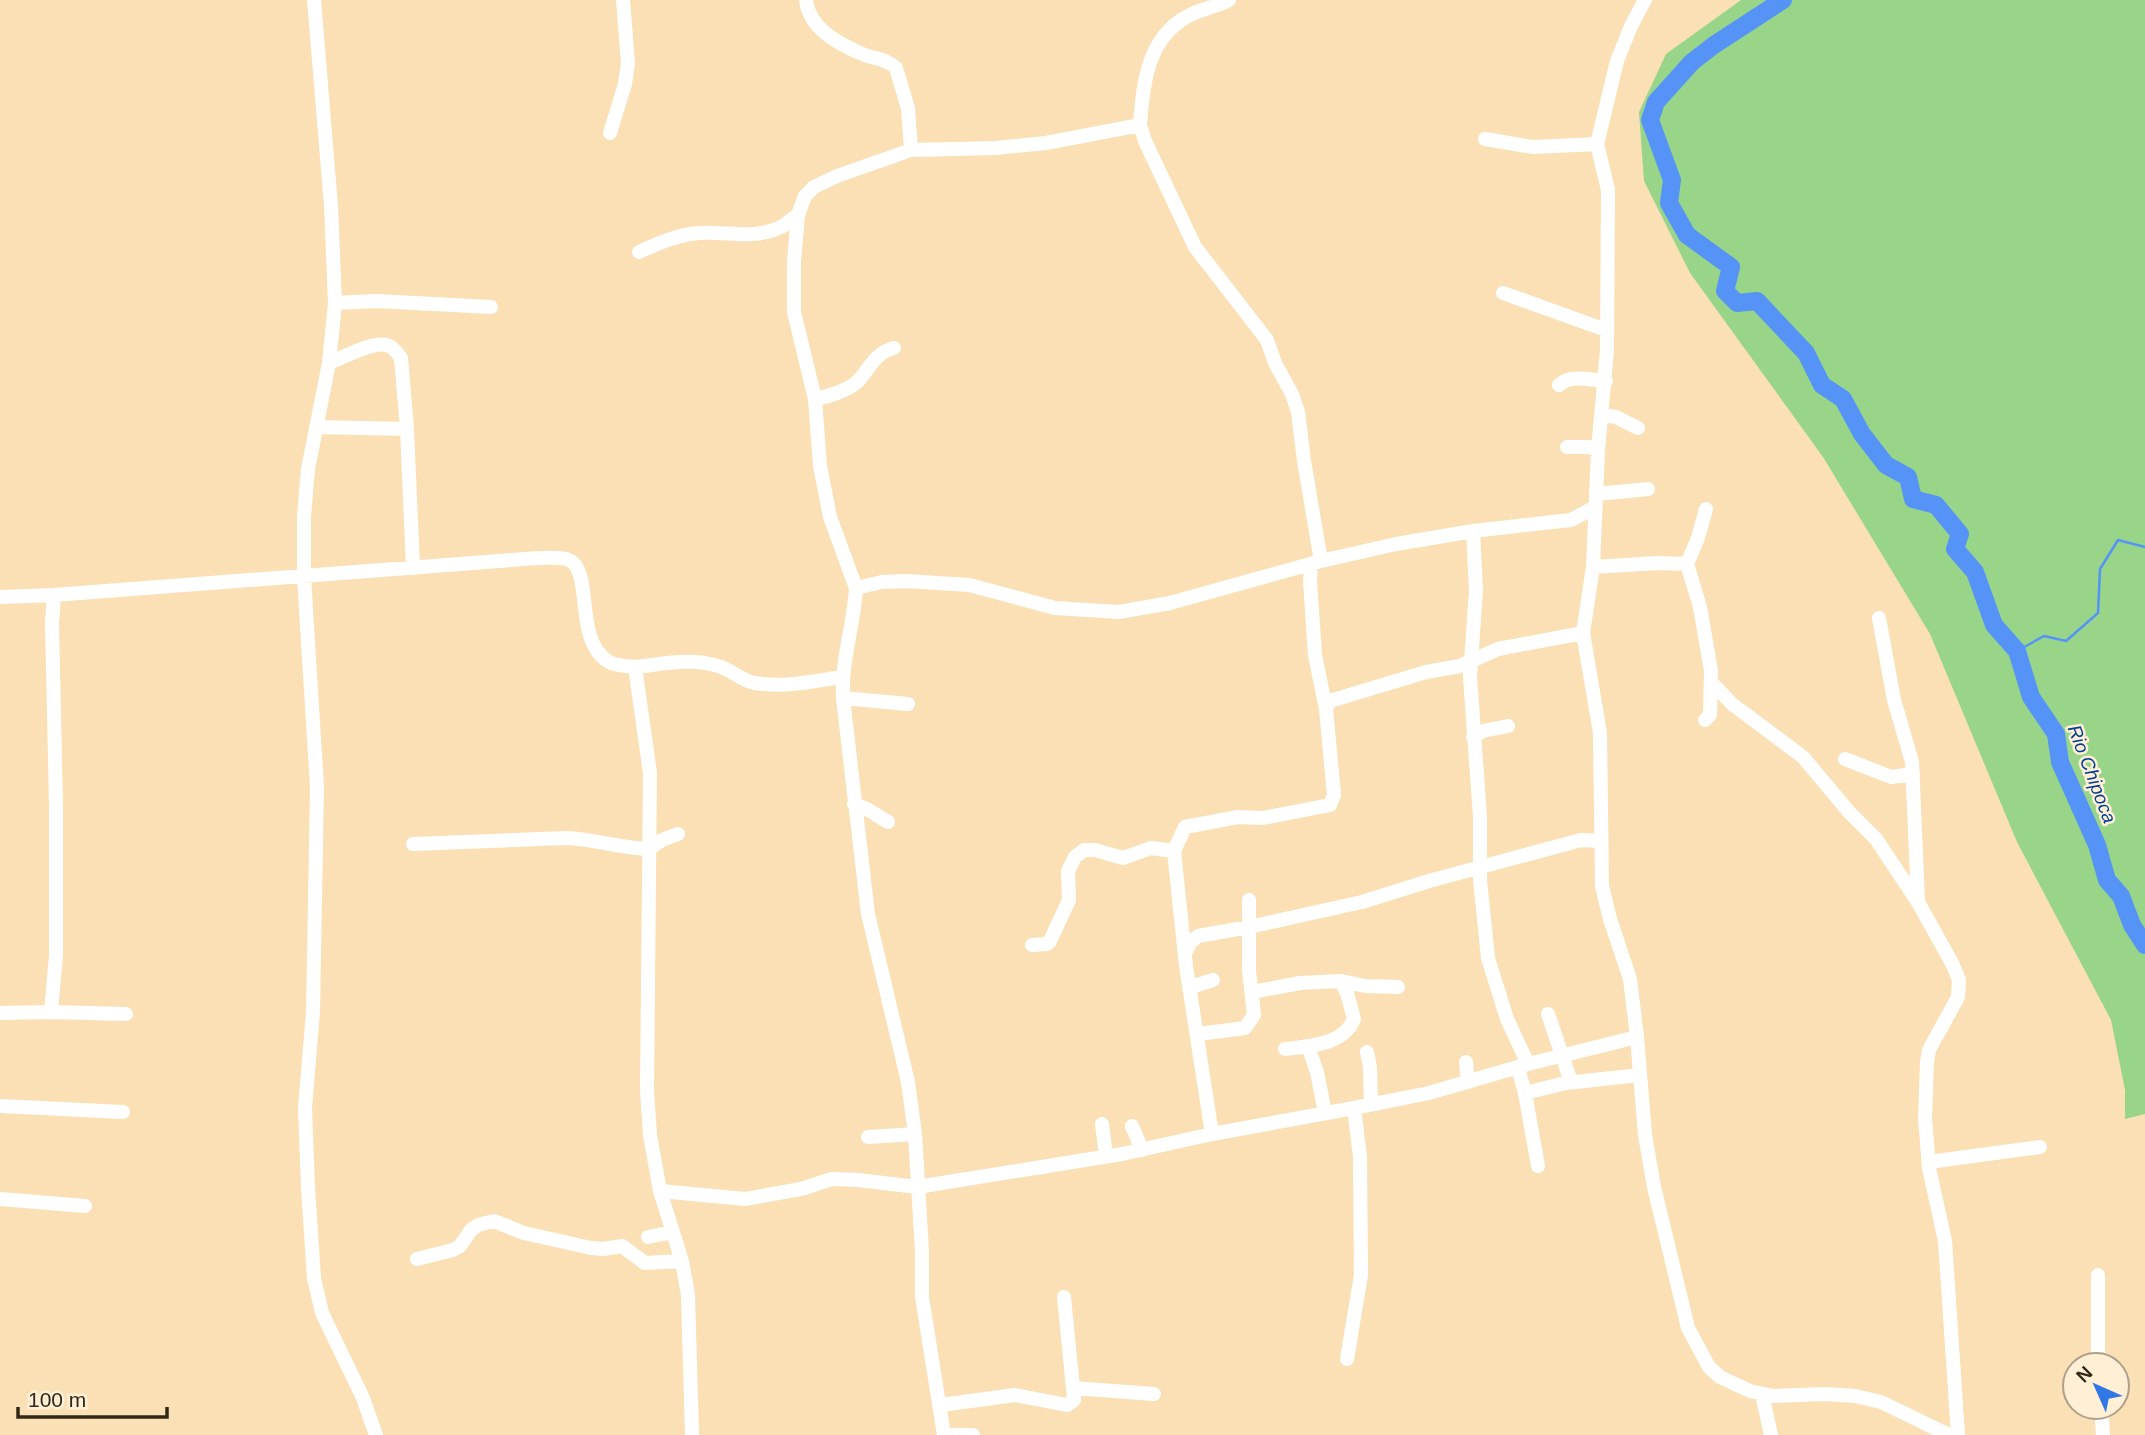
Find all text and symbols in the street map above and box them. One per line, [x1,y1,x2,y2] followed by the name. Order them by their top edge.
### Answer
[2064,722,2120,826] water label: Rio Chipoca
[2061,1351,2131,1421] north arrow
[2072,1362,2097,1387] text: N
[18,1376,166,1420] scale bar
[28,1388,86,1411] text: 100 m

